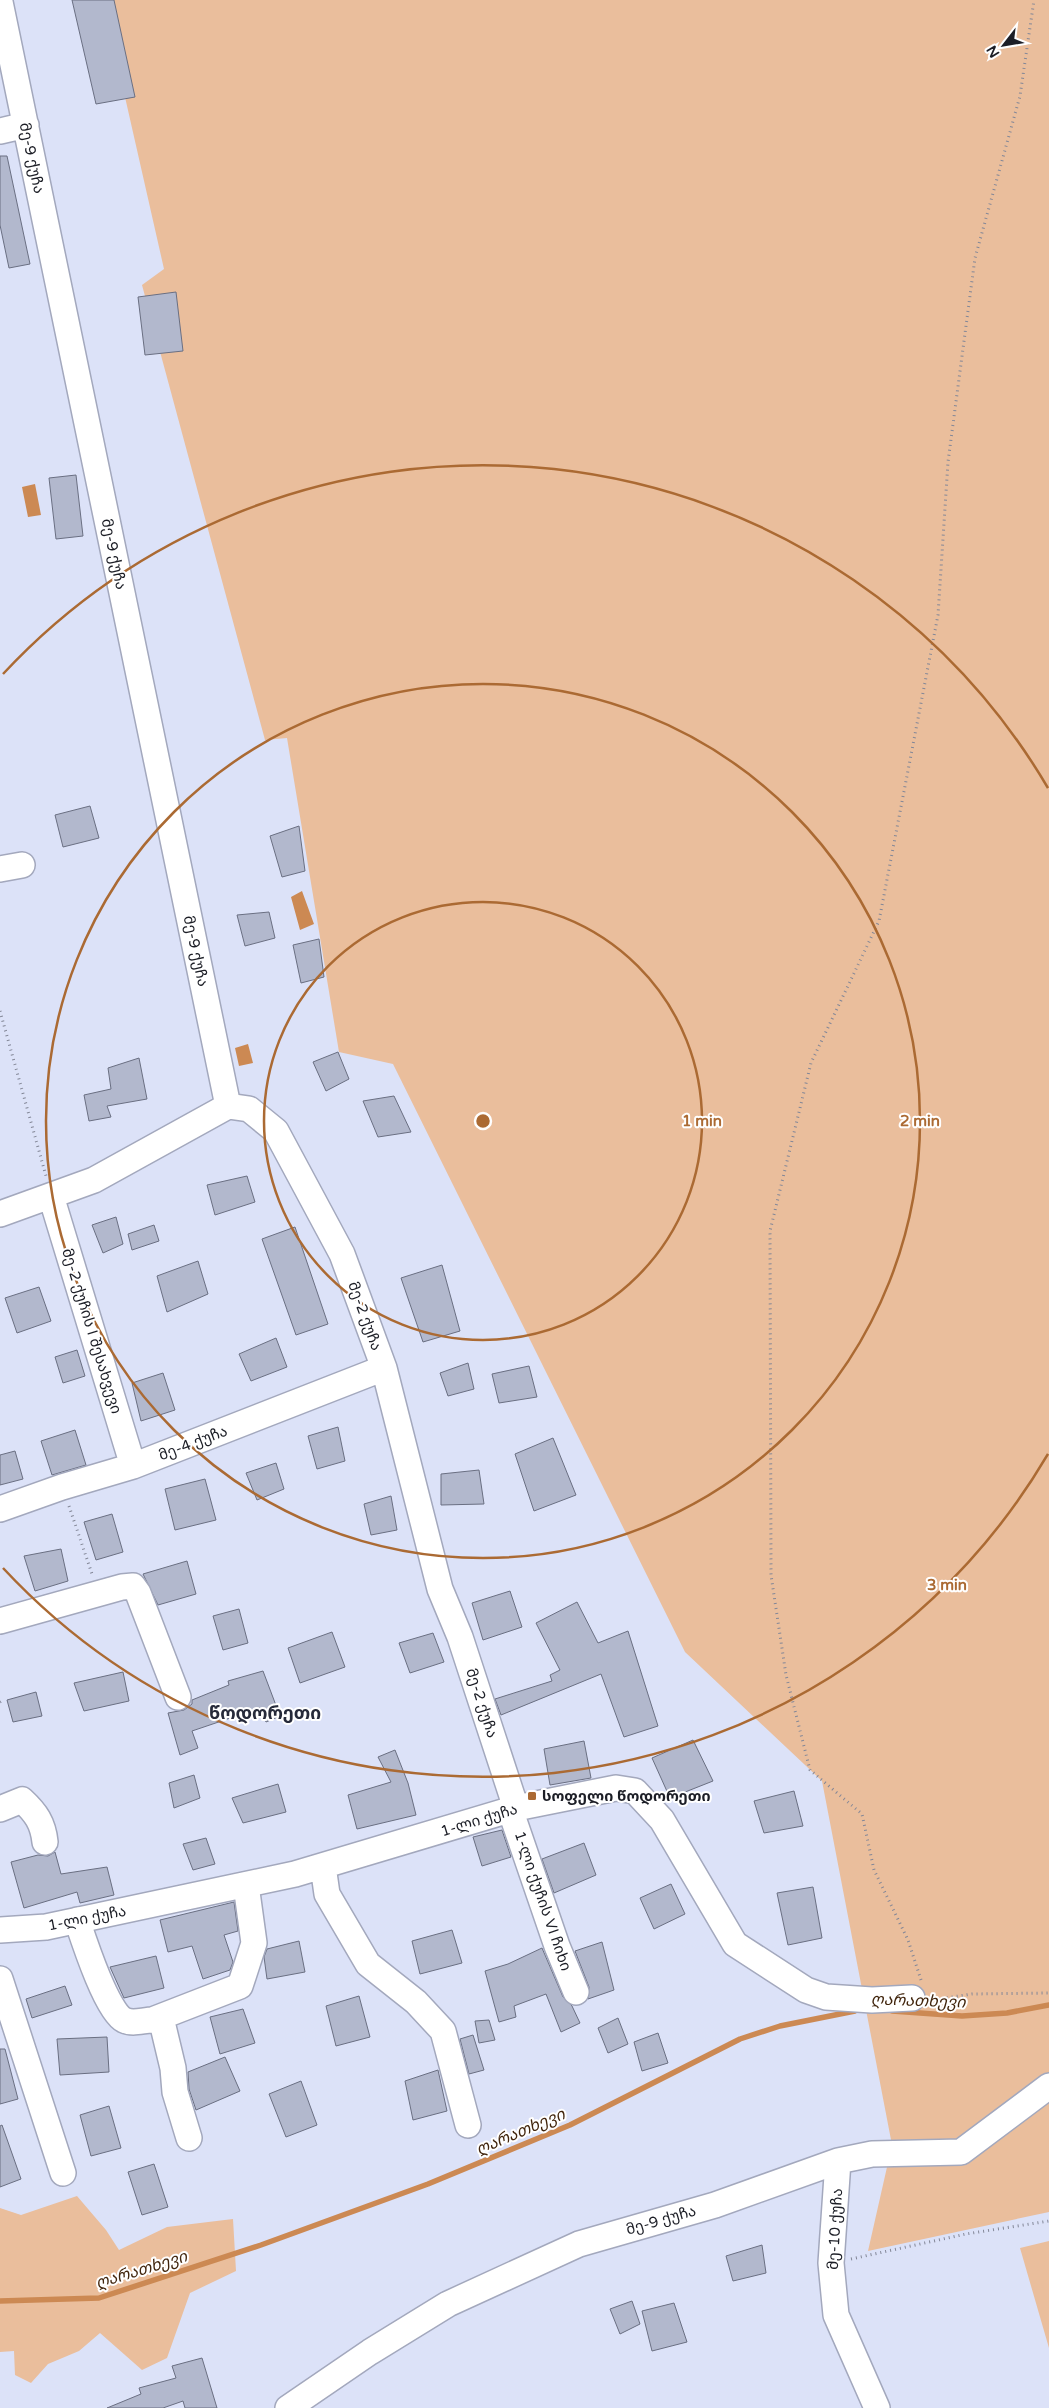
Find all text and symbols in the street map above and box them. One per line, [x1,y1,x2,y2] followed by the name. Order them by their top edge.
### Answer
[979,20,1029,70] north arrow
[983,42,1003,61] text: N
[16,121,48,195] street label: მე-9 ქუჩა
[98,517,130,591] street label: მე-9 ქუჩა
[180,914,212,988] street label: მე-9 ქუჩა
[474,1112,492,1130] centre of rings
[682,1112,722,1130] text: 1 min
[900,1112,940,1130] text: 2 min
[58,1246,126,1416] street label: მე-2 ქუჩის I შესახვევი
[344,1279,386,1353] street label: მე-2 ქუჩა
[156,1422,230,1464] street label: მე-4 ქუჩა
[927,1576,967,1594] text: 3 min
[462,1666,502,1740] street label: მე-2 ქუჩა
[209,1702,321,1724] district label: წოდორეთი
[542,1787,711,1805] place label: სოფელი წოდორეთი
[526,1790,538,1802] marker: სოფელი წოდორეთი
[438,1800,520,1840] street label: 1-ლი ქუჩა
[511,1829,575,1973] street label: 1-ლი ქუჩის VI ჩიხი
[46,1902,128,1934] street label: 1-ლი ქუჩა
[870,1989,966,2013] water label: ღარათხევი
[473,2104,569,2160] water label: ღარათხევი
[824,2188,846,2270] street label: მე-10 ქუჩა
[624,2201,698,2239] street label: მე-9 ქუჩა
[93,2246,190,2293] water label: ღარათხევი

